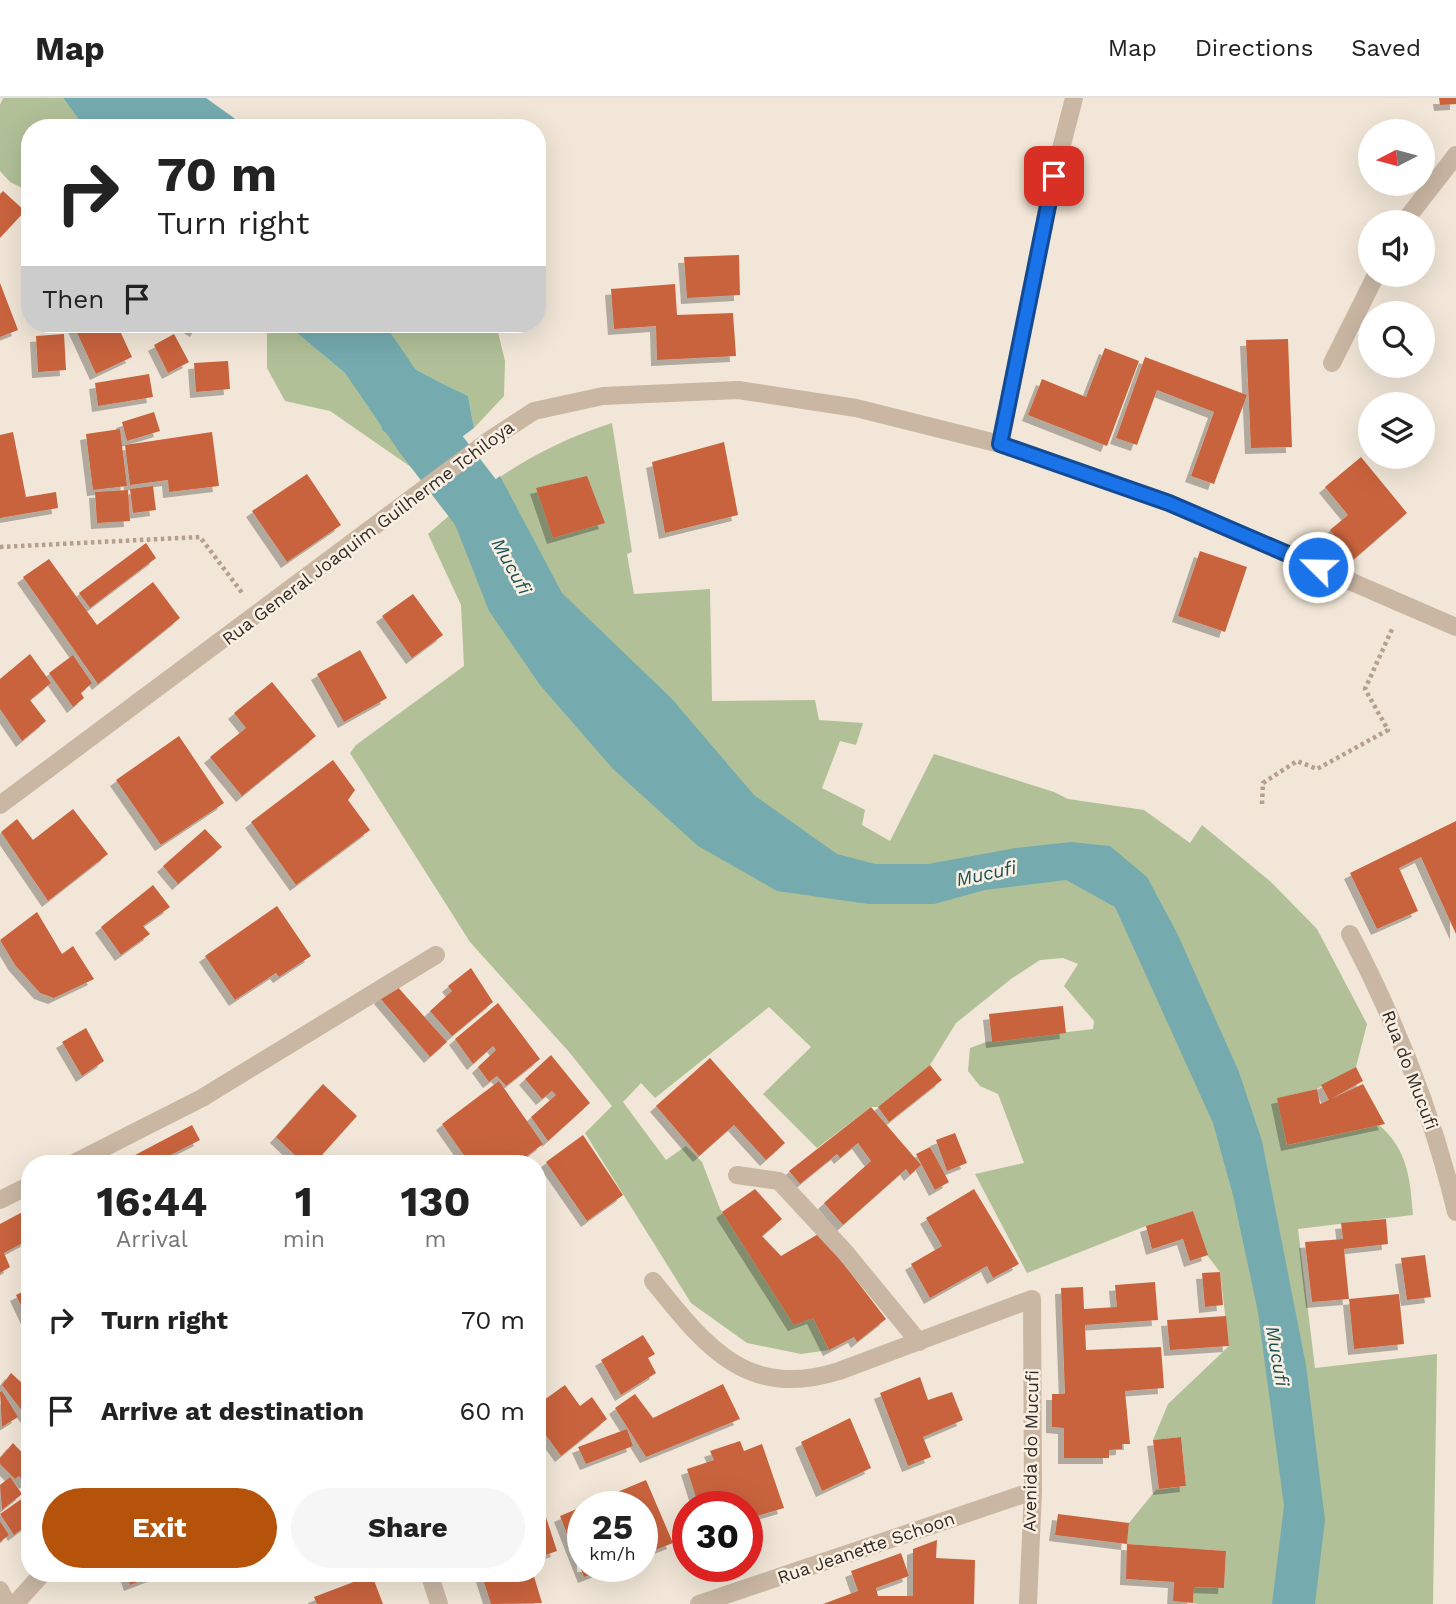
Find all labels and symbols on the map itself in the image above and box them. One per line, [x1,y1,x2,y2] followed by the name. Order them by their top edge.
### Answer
[1358,119,1435,196] north arrow
[1024,146,1084,206] pin
[218,416,518,649] street label: Rua General Joaquim Guilherme Tchiloya
[1281,530,1355,604] position arrow
[487,534,537,599] water label: Mucufi
[954,856,1019,891] water label: Mucufi
[1378,1007,1443,1133] street label: Rua do Mucufi
[1261,1324,1294,1389] water label: Mucufi
[1019,1370,1042,1532] street label: Avenida do Mucufi
[672,1491,763,1582] speed limit sign: 30
[774,1507,957,1588] street label: Rua Jeanette Schoon

